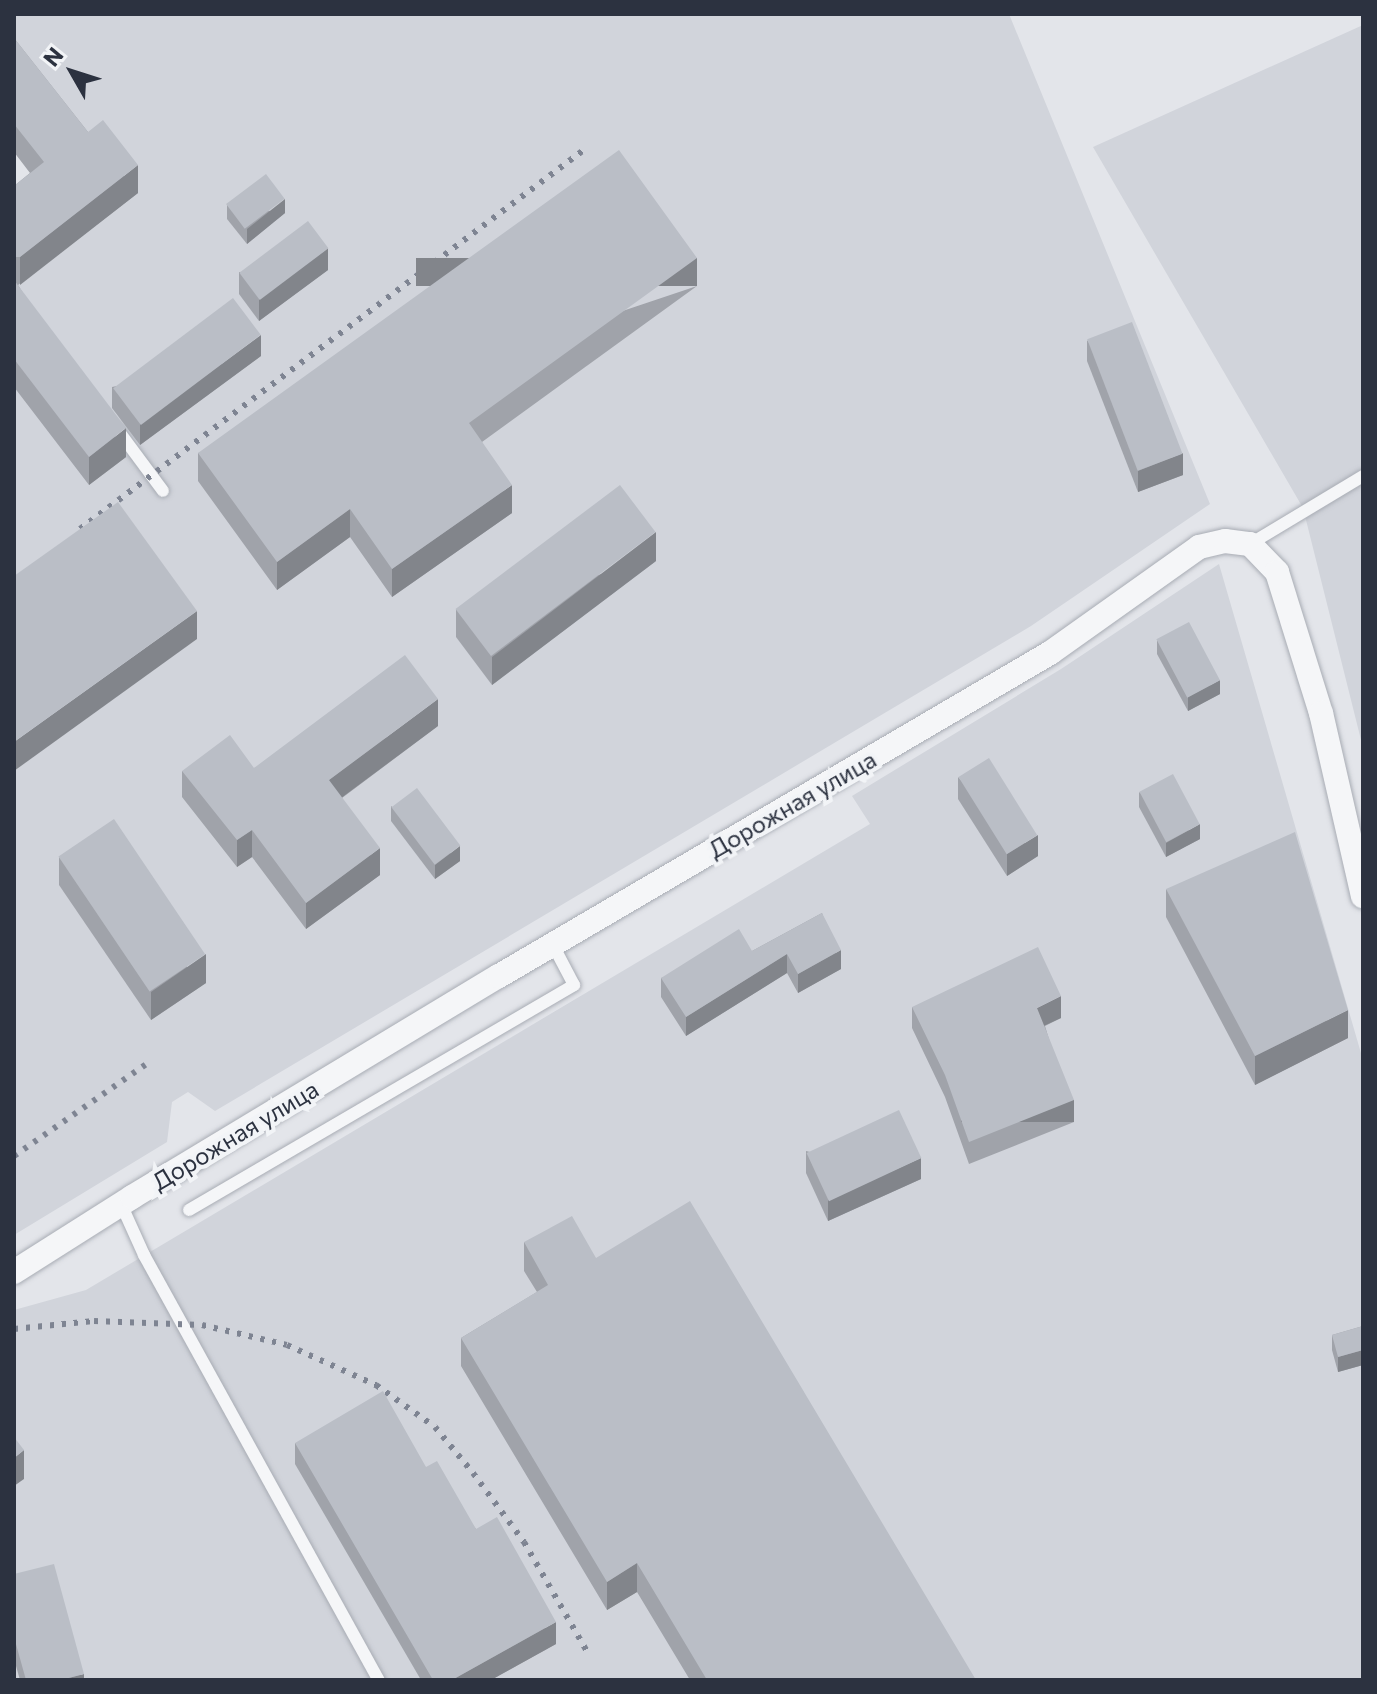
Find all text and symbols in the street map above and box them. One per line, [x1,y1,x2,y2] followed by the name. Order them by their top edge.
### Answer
[32,32,112,112] north arrow
[37,42,69,71] text: N
[703,744,881,864] street label: Дорожная улица
[147,1074,323,1196] street label: Дорожная улица

